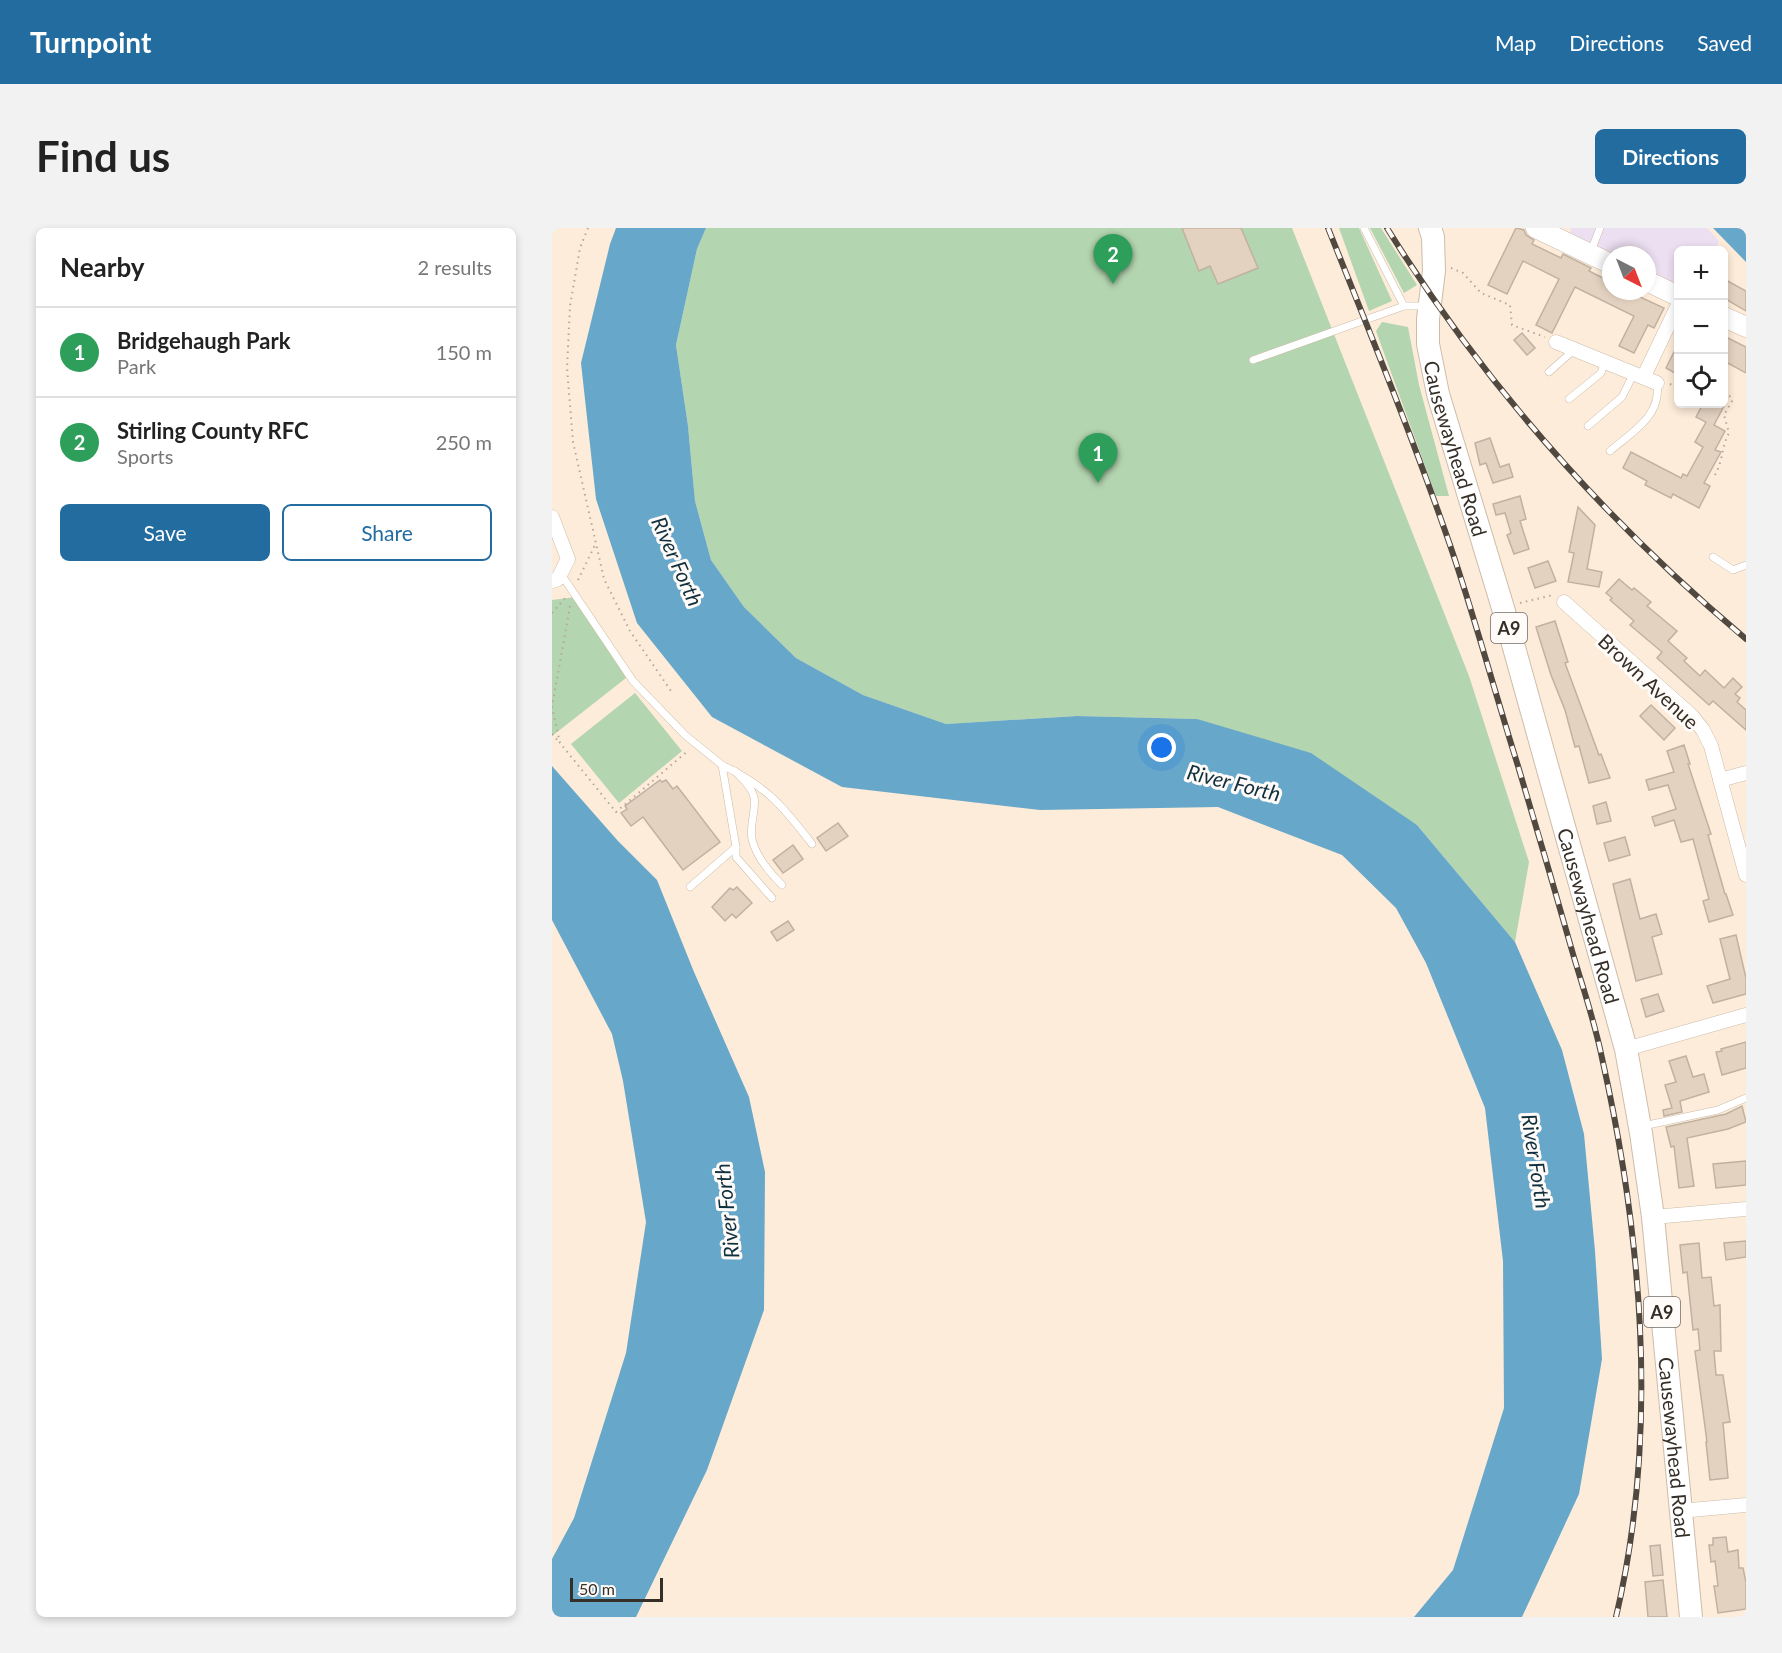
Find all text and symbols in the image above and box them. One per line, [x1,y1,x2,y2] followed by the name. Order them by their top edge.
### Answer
[30,25,151,59] text: Turnpoint
[1495,30,1536,55] text: Map
[1569,30,1664,55] text: Directions
[1697,30,1752,55] text: Saved
[1595,129,1746,184] button: Directions
[36,131,170,181] text: Find us
[1094,235,1132,284] pin: 2
[1602,246,1656,300] north arrow
[1674,246,1728,408] map controls
[1674,246,1728,300] button: +
[60,251,145,283] text: Nearby
[417,255,492,279] text: 2 results
[1674,300,1728,354] button: −
[117,327,290,354] text: Bridgehaugh Park
[74,340,85,364] text: 1
[436,340,492,364] text: 150 m
[117,354,156,378] text: Park
[1674,354,1728,408] button: locate
[1420,359,1492,539] street label: Causewayhead Road
[117,417,309,444] text: Stirling County RFC
[74,430,85,454] text: 2
[436,430,492,454] text: 250 m
[1078,434,1118,483] pin: 1
[117,444,173,468] text: Sports
[60,504,270,561] button: Save
[282,504,492,561] button: Share
[647,512,709,610] water label: River Forth
[1491,613,1527,643] road number: A9
[1594,628,1704,734] street label: Brown Avenue
[1147,733,1176,762] your location
[1185,758,1283,806] water label: River Forth
[1553,825,1625,1006] street label: Causewayhead Road
[1517,1112,1557,1210] water label: River Forth
[709,1162,743,1260] water label: River Forth
[1644,1297,1680,1327] road number: A9
[1654,1356,1695,1539] street label: Causewayhead Road
[570,1575,663,1602] scale bar
[579,1579,615,1598] text: 50 m

